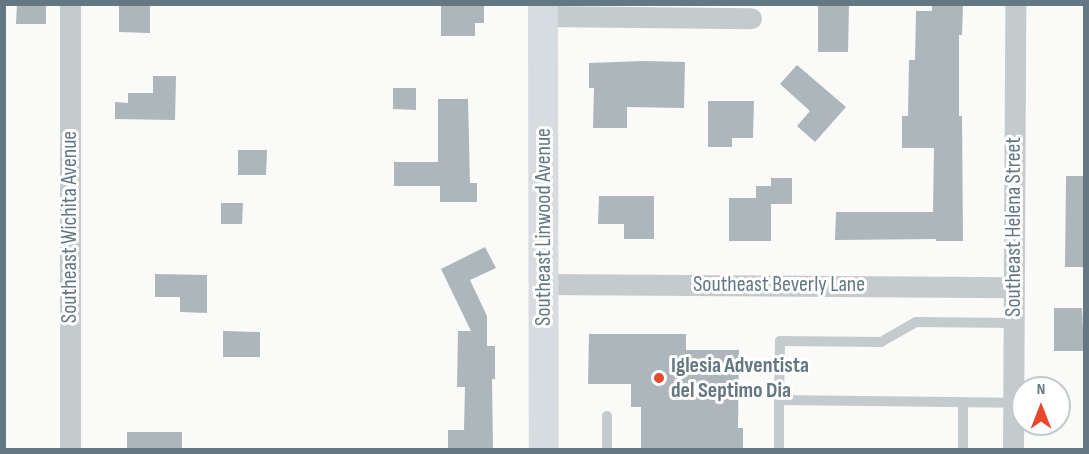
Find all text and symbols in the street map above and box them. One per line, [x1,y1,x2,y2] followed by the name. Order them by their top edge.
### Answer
[531,128,557,326] street label: Southeast Linwood Avenue
[57,131,83,323] street label: Southeast Wichita Avenue
[1001,137,1027,317] street label: Southeast Helena Street
[693,272,865,298] street label: Southeast Beverly Lane
[671,352,809,404] place label: Iglesia Adventista del Septimo Dia
[652,371,666,385] marker: Iglesia Adventista del Septimo Dia
[1011,376,1071,436] north arrow
[1037,380,1045,399] text: N

